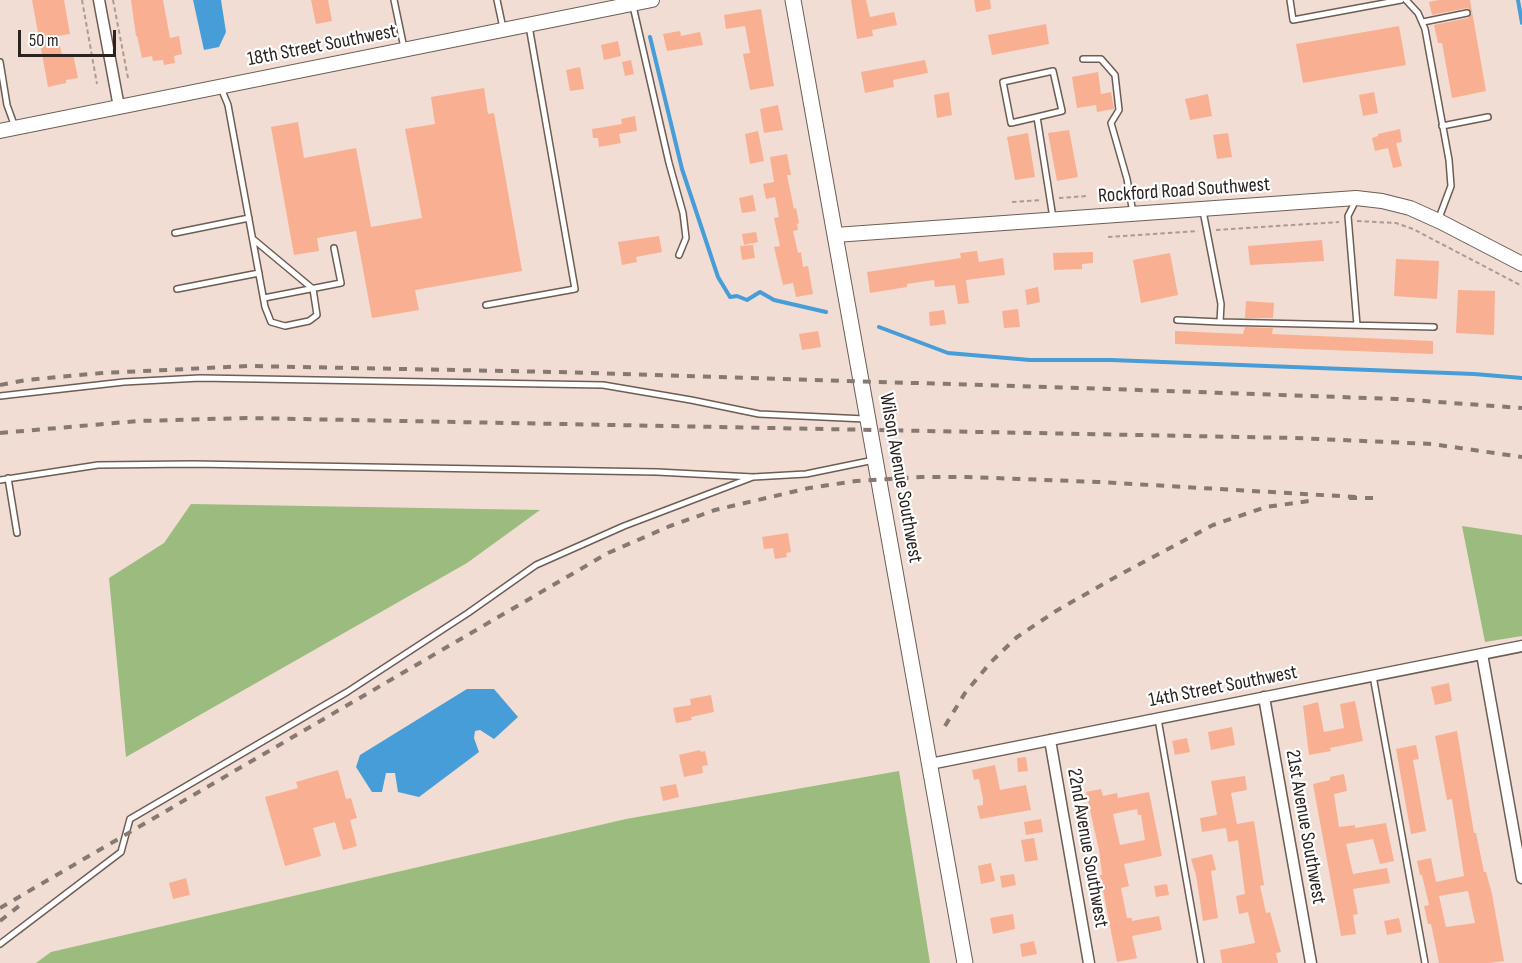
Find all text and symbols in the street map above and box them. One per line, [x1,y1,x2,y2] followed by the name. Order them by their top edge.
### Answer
[21,18,118,56] scale bar
[245,20,399,72] street label: 18th Street Southwest
[29,30,59,51] text: 50 m
[1097,173,1271,209] street label: Rockford Road Southwest
[873,391,927,565] street label: Wilson Avenue Southwest
[1147,661,1299,713] street label: 14th Street Southwest
[1280,748,1330,906] street label: 21st Avenue Southwest
[1061,767,1113,929] street label: 22nd Avenue Southwest

